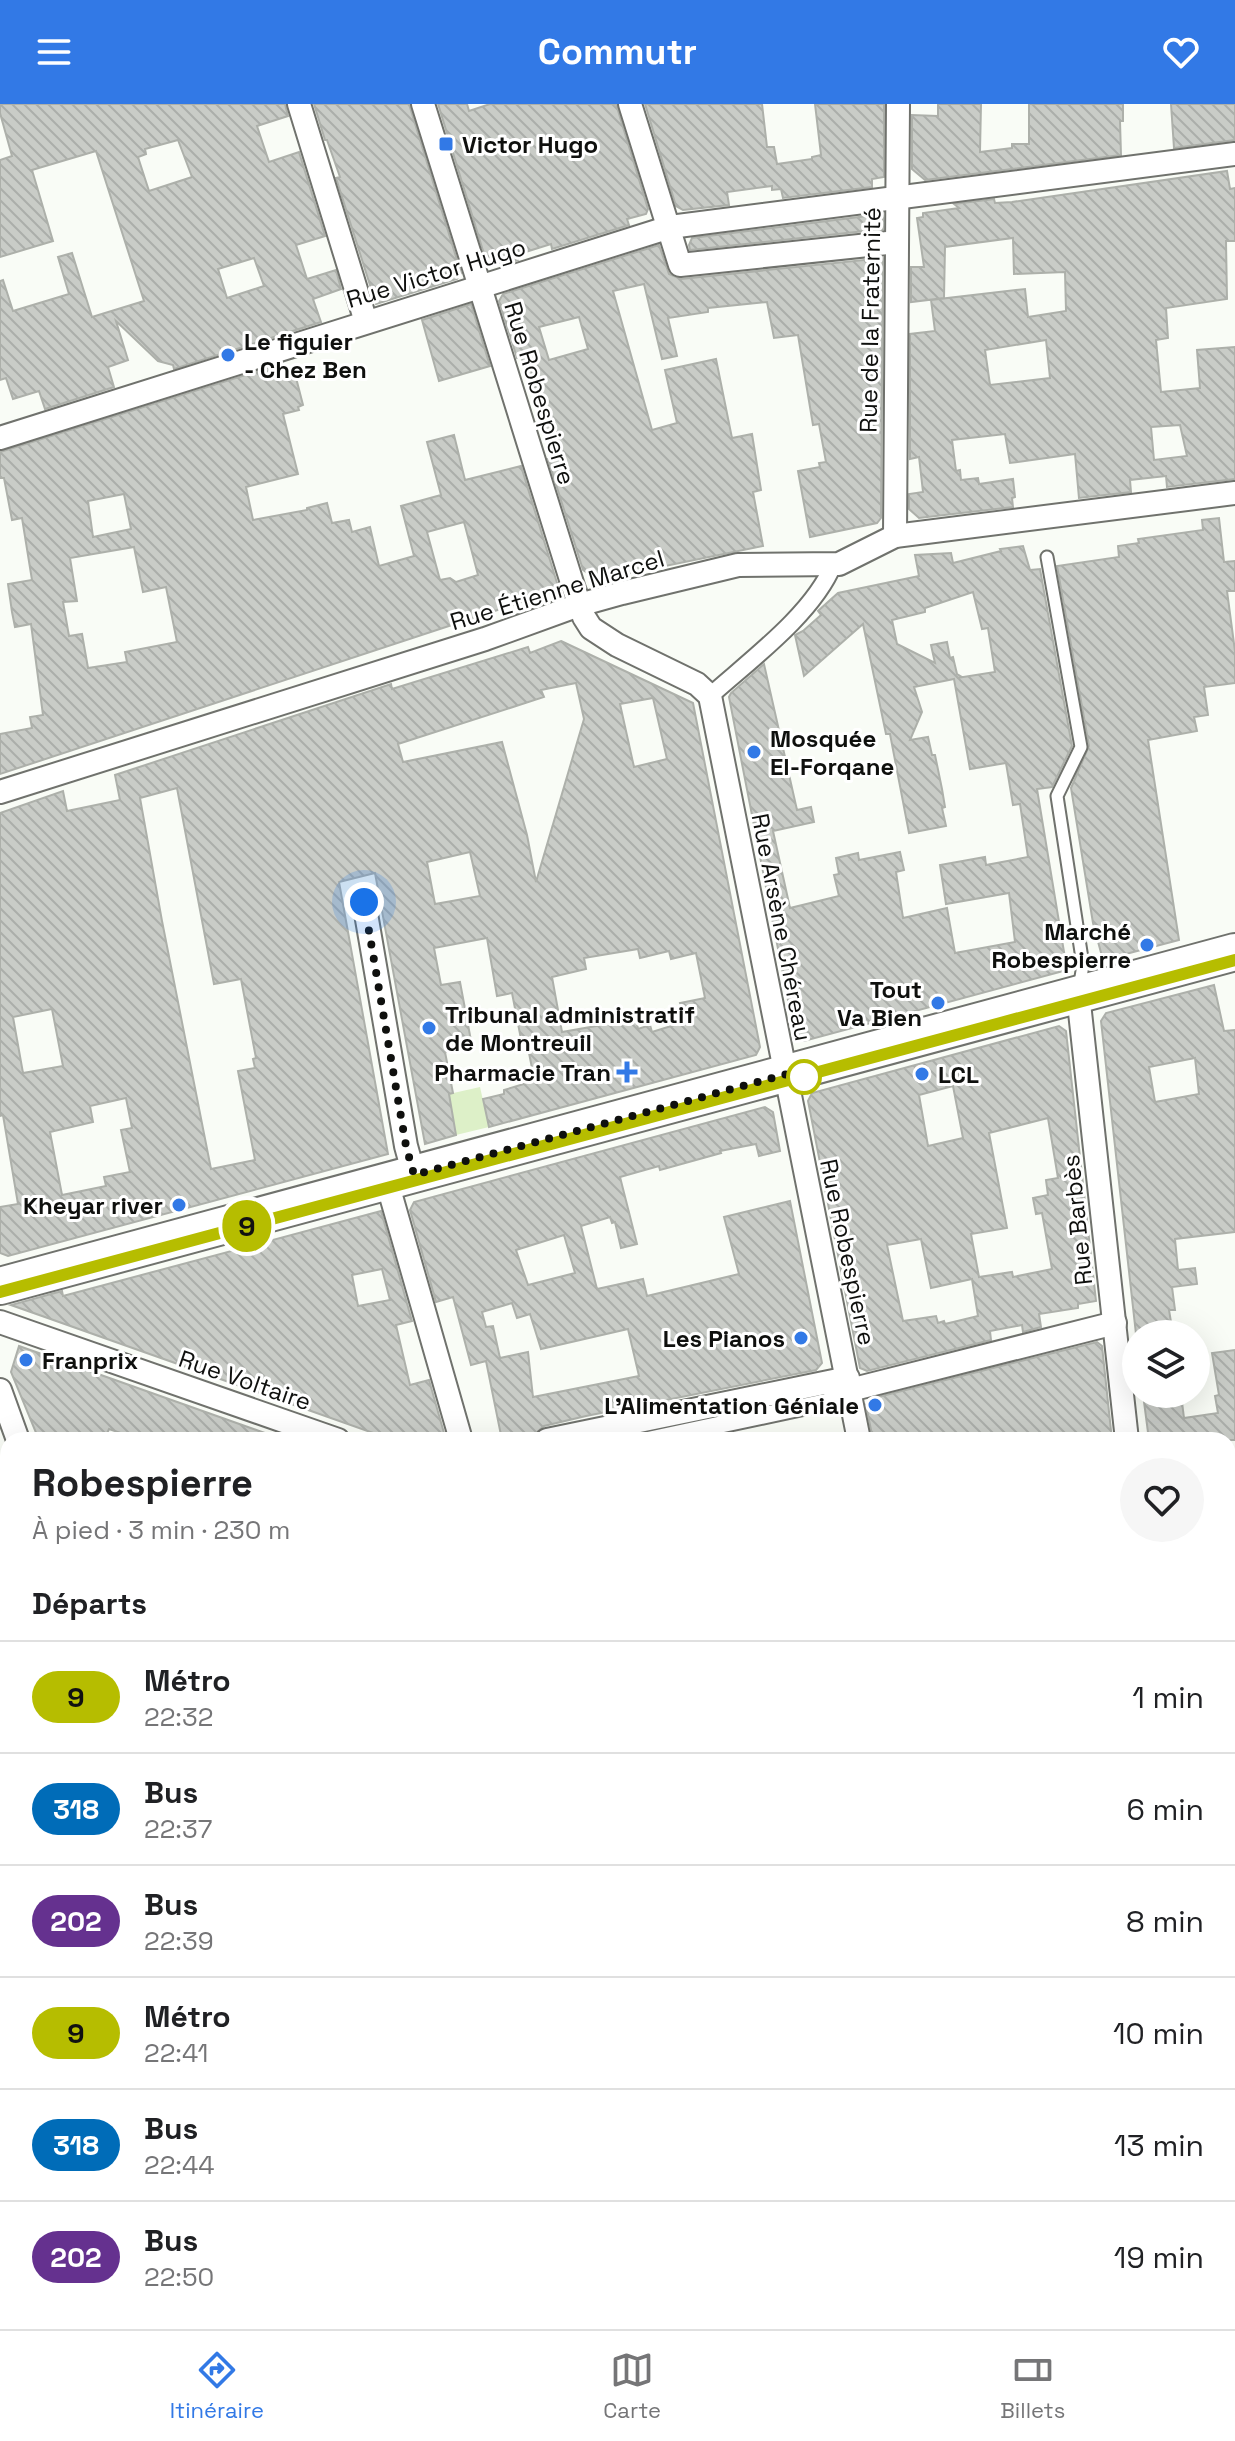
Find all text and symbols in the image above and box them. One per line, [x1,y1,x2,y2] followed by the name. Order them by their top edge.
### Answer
[538,29,697,75] text: Commutr
[32,30,76,74] icon: menu
[1159,30,1203,74] icon: heart
[462,129,598,160] place label: Victor Hugo
[437,135,455,153] marker: Victor Hugo
[853,207,887,433] street label: Rue de la Fraternité
[343,231,529,315] street label: Rue Victor Hugo
[497,298,583,488] street label: Rue Robespierre
[244,326,367,385] place label: Le figuier - Chez Ben
[219,346,237,364] marker: Le figuier - Chez Ben
[446,543,668,637] street label: Rue Étienne Marcel
[770,723,894,782] place label: Mosquée El-Forqane
[745,743,763,761] marker: Mosquée El-Forqane
[745,811,819,1043] street label: Rue Arsène Chéreau
[344,882,384,922] your location
[991,916,1131,975] place label: Marché Robespierre
[1138,936,1156,954] marker: Marché Robespierre
[837,974,922,1033] place label: Tout Va Bien
[929,994,947,1012] marker: Tout Va Bien
[445,999,695,1058] place label: Tribunal administratif de Montreuil
[420,1019,438,1037] marker: Tribunal administratif de Montreuil
[434,1057,611,1088] place label: Pharmacie Tran
[938,1059,979,1090] place label: LCL
[787,1060,821,1094] unlabelled marker
[618,1063,636,1081] marker: Pharmacie Tran
[913,1065,931,1083] marker: LCL
[1055,1153,1099,1287] street label: Rue Barbès
[813,1156,883,1348] street label: Rue Robespierre
[23,1190,163,1221] place label: Kheyar river
[170,1196,188,1214] marker: Kheyar river
[221,1200,273,1252] line badge: 9
[238,1208,256,1244] text: 9
[1122,1320,1210,1408] map controls
[1122,1320,1210,1408] button: layers
[663,1323,785,1354] place label: Les Pianos
[792,1329,810,1347] marker: Les Pianos
[175,1343,315,1417] street label: Rue Voltaire
[42,1345,138,1376] place label: Franprix
[17,1351,35,1369] marker: Franprix
[604,1390,859,1421] place label: L'Alimentation Géniale
[866,1396,884,1414] marker: L'Alimentation Géniale
[1120,1458,1204,1542] button: heart
[32,1459,253,1507] text: Robespierre
[32,1513,290,1547] text: À pied · 3 min · 230 m
[32,1584,147,1623] text: Départs
[144,1661,231,1700] text: Métro
[1132,1678,1204,1717] text: 1 min
[67,1679,85,1715] text: 9
[144,1700,213,1734] text: 22:32
[144,1773,198,1812] text: Bus
[1126,1790,1204,1829] text: 6 min
[53,1791,99,1827] text: 318
[144,1812,212,1846] text: 22:37
[144,1885,198,1924] text: Bus
[1126,1902,1204,1941] text: 8 min
[50,1903,102,1939] text: 202
[144,1924,214,1958] text: 22:39
[144,1997,231,2036] text: Métro
[1113,2014,1204,2053] text: 10 min
[67,2015,85,2051] text: 9
[144,2036,208,2070] text: 22:41
[144,2109,198,2148] text: Bus
[1114,2126,1204,2165] text: 13 min
[53,2127,99,2163] text: 318
[144,2148,214,2182] text: 22:44
[144,2221,198,2260] text: Bus
[1114,2238,1204,2277] text: 19 min
[50,2239,102,2275] text: 202
[144,2260,214,2294] text: 22:50
[170,2348,264,2424] tab: Itinéraire
[603,2348,661,2424] tab: Carte
[1000,2348,1065,2424] tab: Billets

